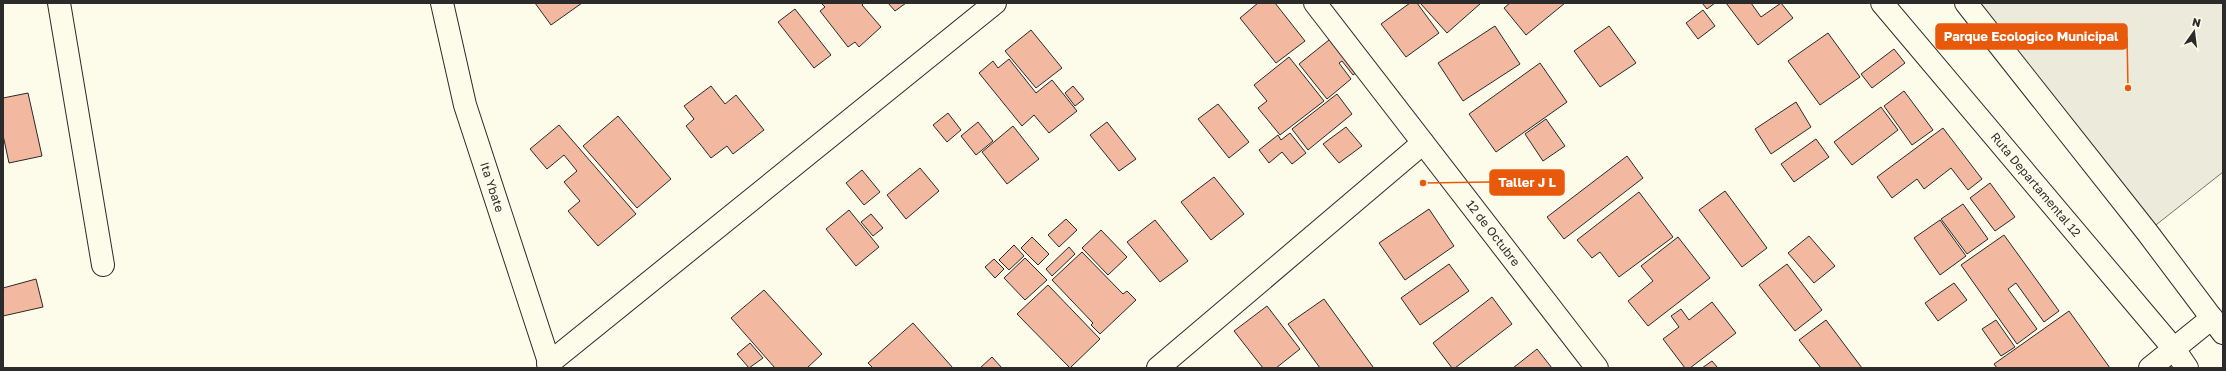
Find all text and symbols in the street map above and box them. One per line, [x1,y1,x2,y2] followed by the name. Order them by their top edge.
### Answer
[2174,12,2214,52] north arrow
[2191,14,2202,29] text: N
[1936,24,2127,49] callout: Parque Ecologico Municipal
[1944,28,2119,44] text: Parque Ecologico Municipal
[1988,129,2084,240] street label: Ruta Departamental 12
[477,160,508,214] street label: Ita Ybate
[1490,170,1564,195] callout: Taller J L
[1498,174,1556,190] text: Taller J L
[1463,197,1524,269] street label: 12 de Octubre

